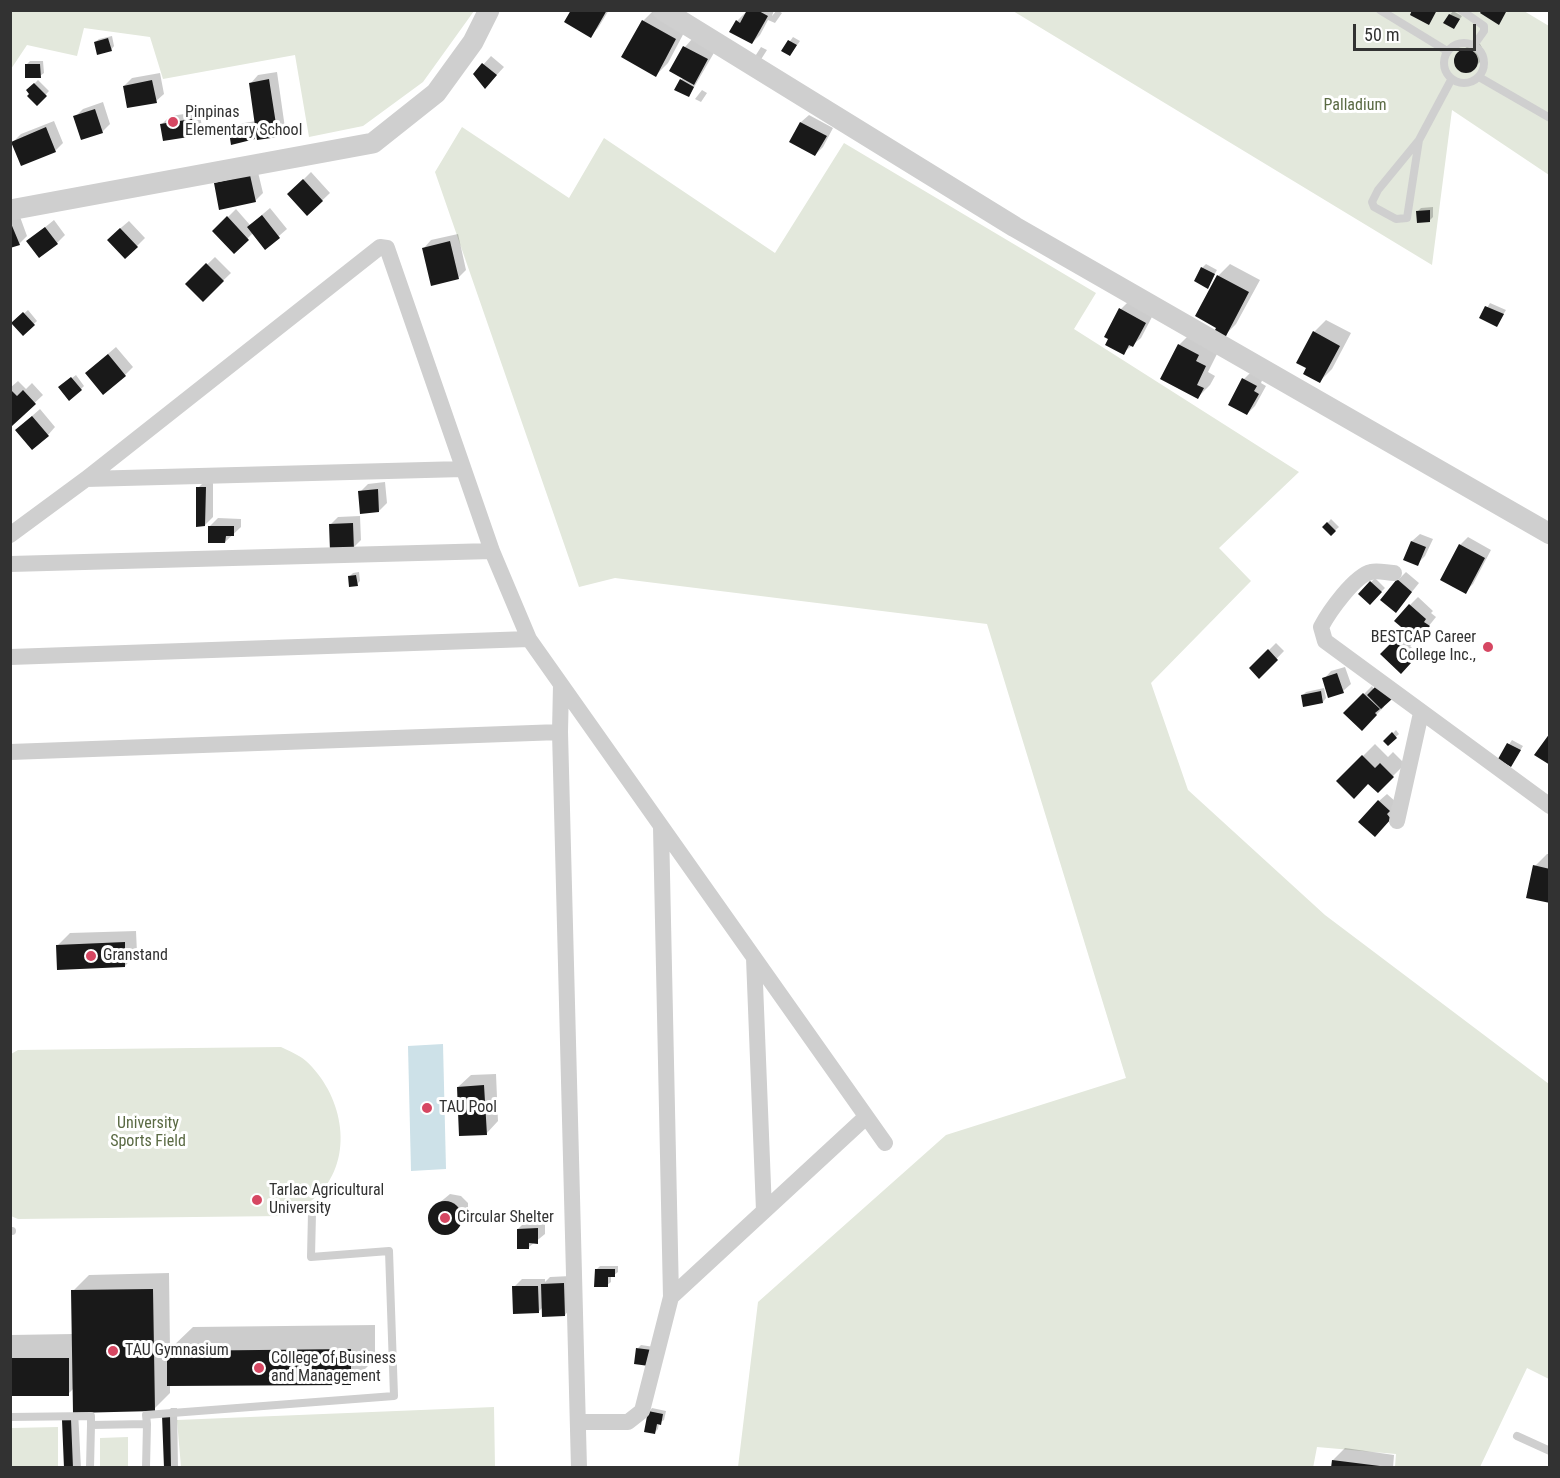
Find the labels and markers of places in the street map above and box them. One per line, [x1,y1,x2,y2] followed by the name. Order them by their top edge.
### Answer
[185,103,302,141] place label: Pinpinas Elementary School
[166,115,180,129] marker: Pinpinas Elementary School
[1371,628,1476,666] place label: BESTCAP Career College Inc.,
[1481,640,1495,654] marker: BESTCAP Career College Inc.,
[103,946,168,966] place label: Granstand
[84,949,98,963] marker: Granstand
[439,1098,497,1118] place label: TAU Pool
[420,1101,434,1115] marker: TAU Pool
[269,1181,384,1219] place label: Tarlac Agricultural University
[250,1193,264,1207] marker: Tarlac Agricultural University
[457,1208,554,1228] place label: Circular Shelter
[438,1211,452,1225] marker: Circular Shelter
[125,1341,229,1361] place label: TAU Gymnasium
[106,1344,120,1358] marker: TAU Gymnasium
[271,1349,396,1387] place label: College of Business and Management
[252,1361,266,1375] marker: College of Business and Management

